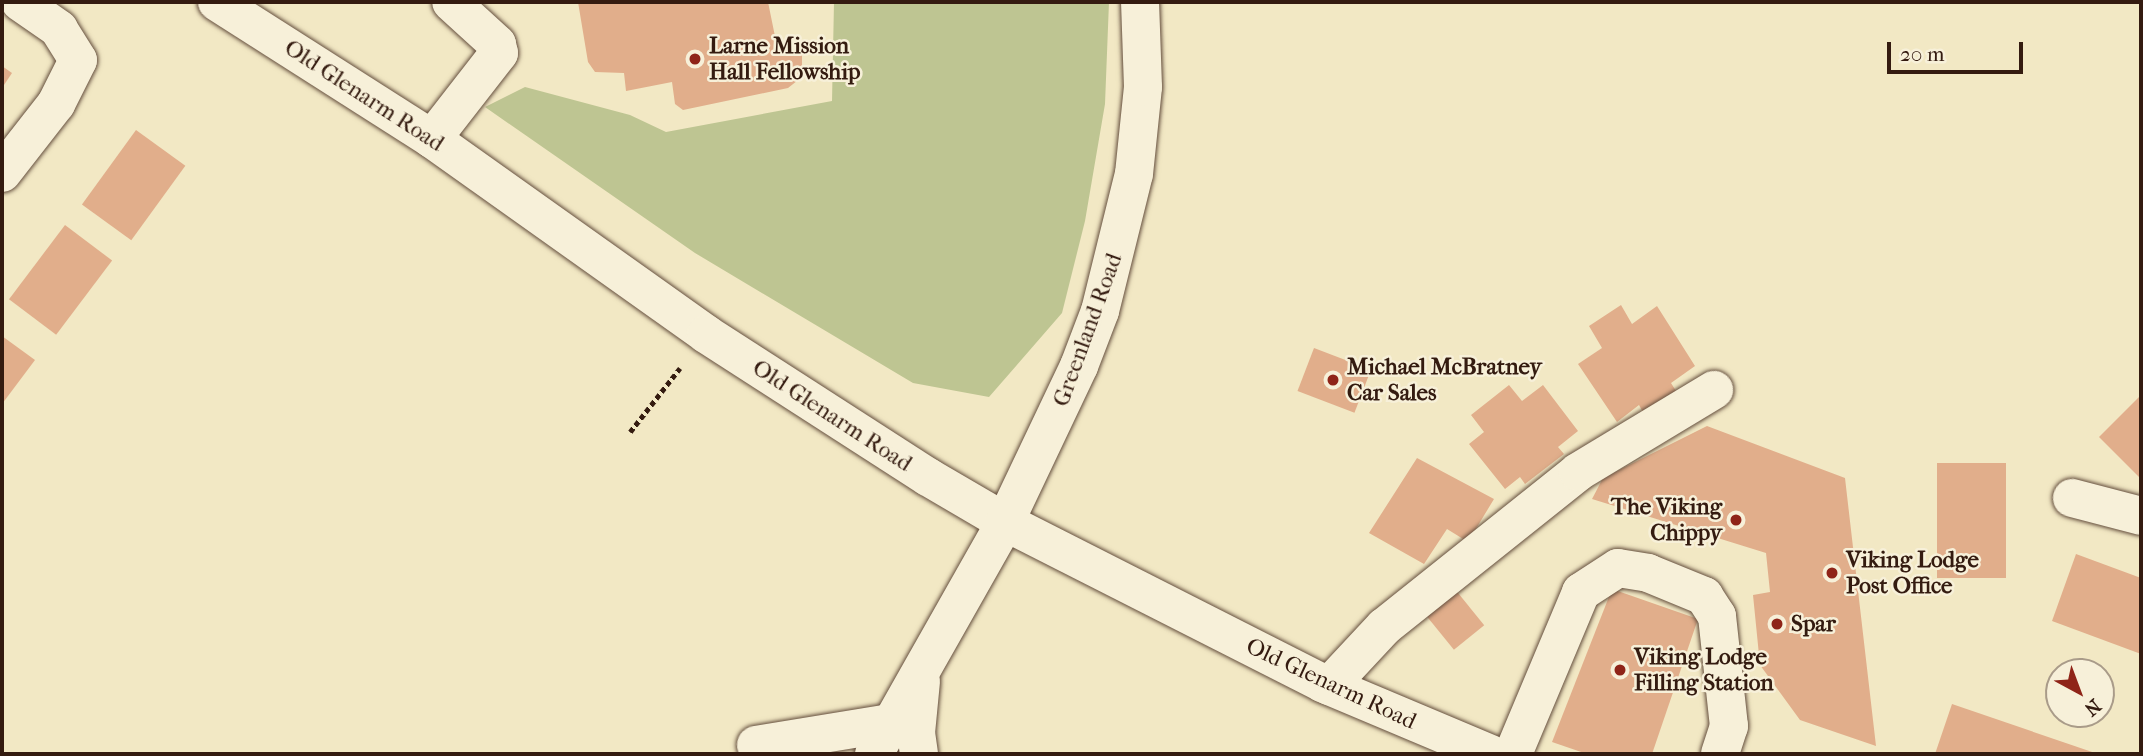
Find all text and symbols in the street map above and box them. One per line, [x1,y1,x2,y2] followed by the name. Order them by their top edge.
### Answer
[1891,28,2028,72] scale bar
[709,32,860,86] place label: Larne Mission Hall Fellowship
[279,34,449,158] street label: Old Glenarm Road
[1900,42,1944,66] text: 20 m
[687,51,703,67] marker: Larne Mission Hall Fellowship
[1048,250,1128,410] street label: Greenland Road
[1347,353,1542,407] place label: Michael McBratney Car Sales
[747,354,917,478] street label: Old Glenarm Road
[1325,372,1341,388] marker: Michael McBratney Car Sales
[1611,493,1722,547] place label: The Viking Chippy
[1728,512,1744,528] marker: The Viking Chippy
[1846,546,1979,600] place label: Viking Lodge Post Office
[1824,565,1840,581] marker: Viking Lodge Post Office
[1791,610,1836,638] place label: Spar
[1769,616,1785,632] marker: Spar
[1241,632,1421,736] street label: Old Glenarm Road
[1634,643,1774,697] place label: Viking Lodge Filling Station
[2045,658,2115,728] north arrow
[1612,662,1628,678] marker: Viking Lodge Filling Station
[2080,694,2105,720] text: N

